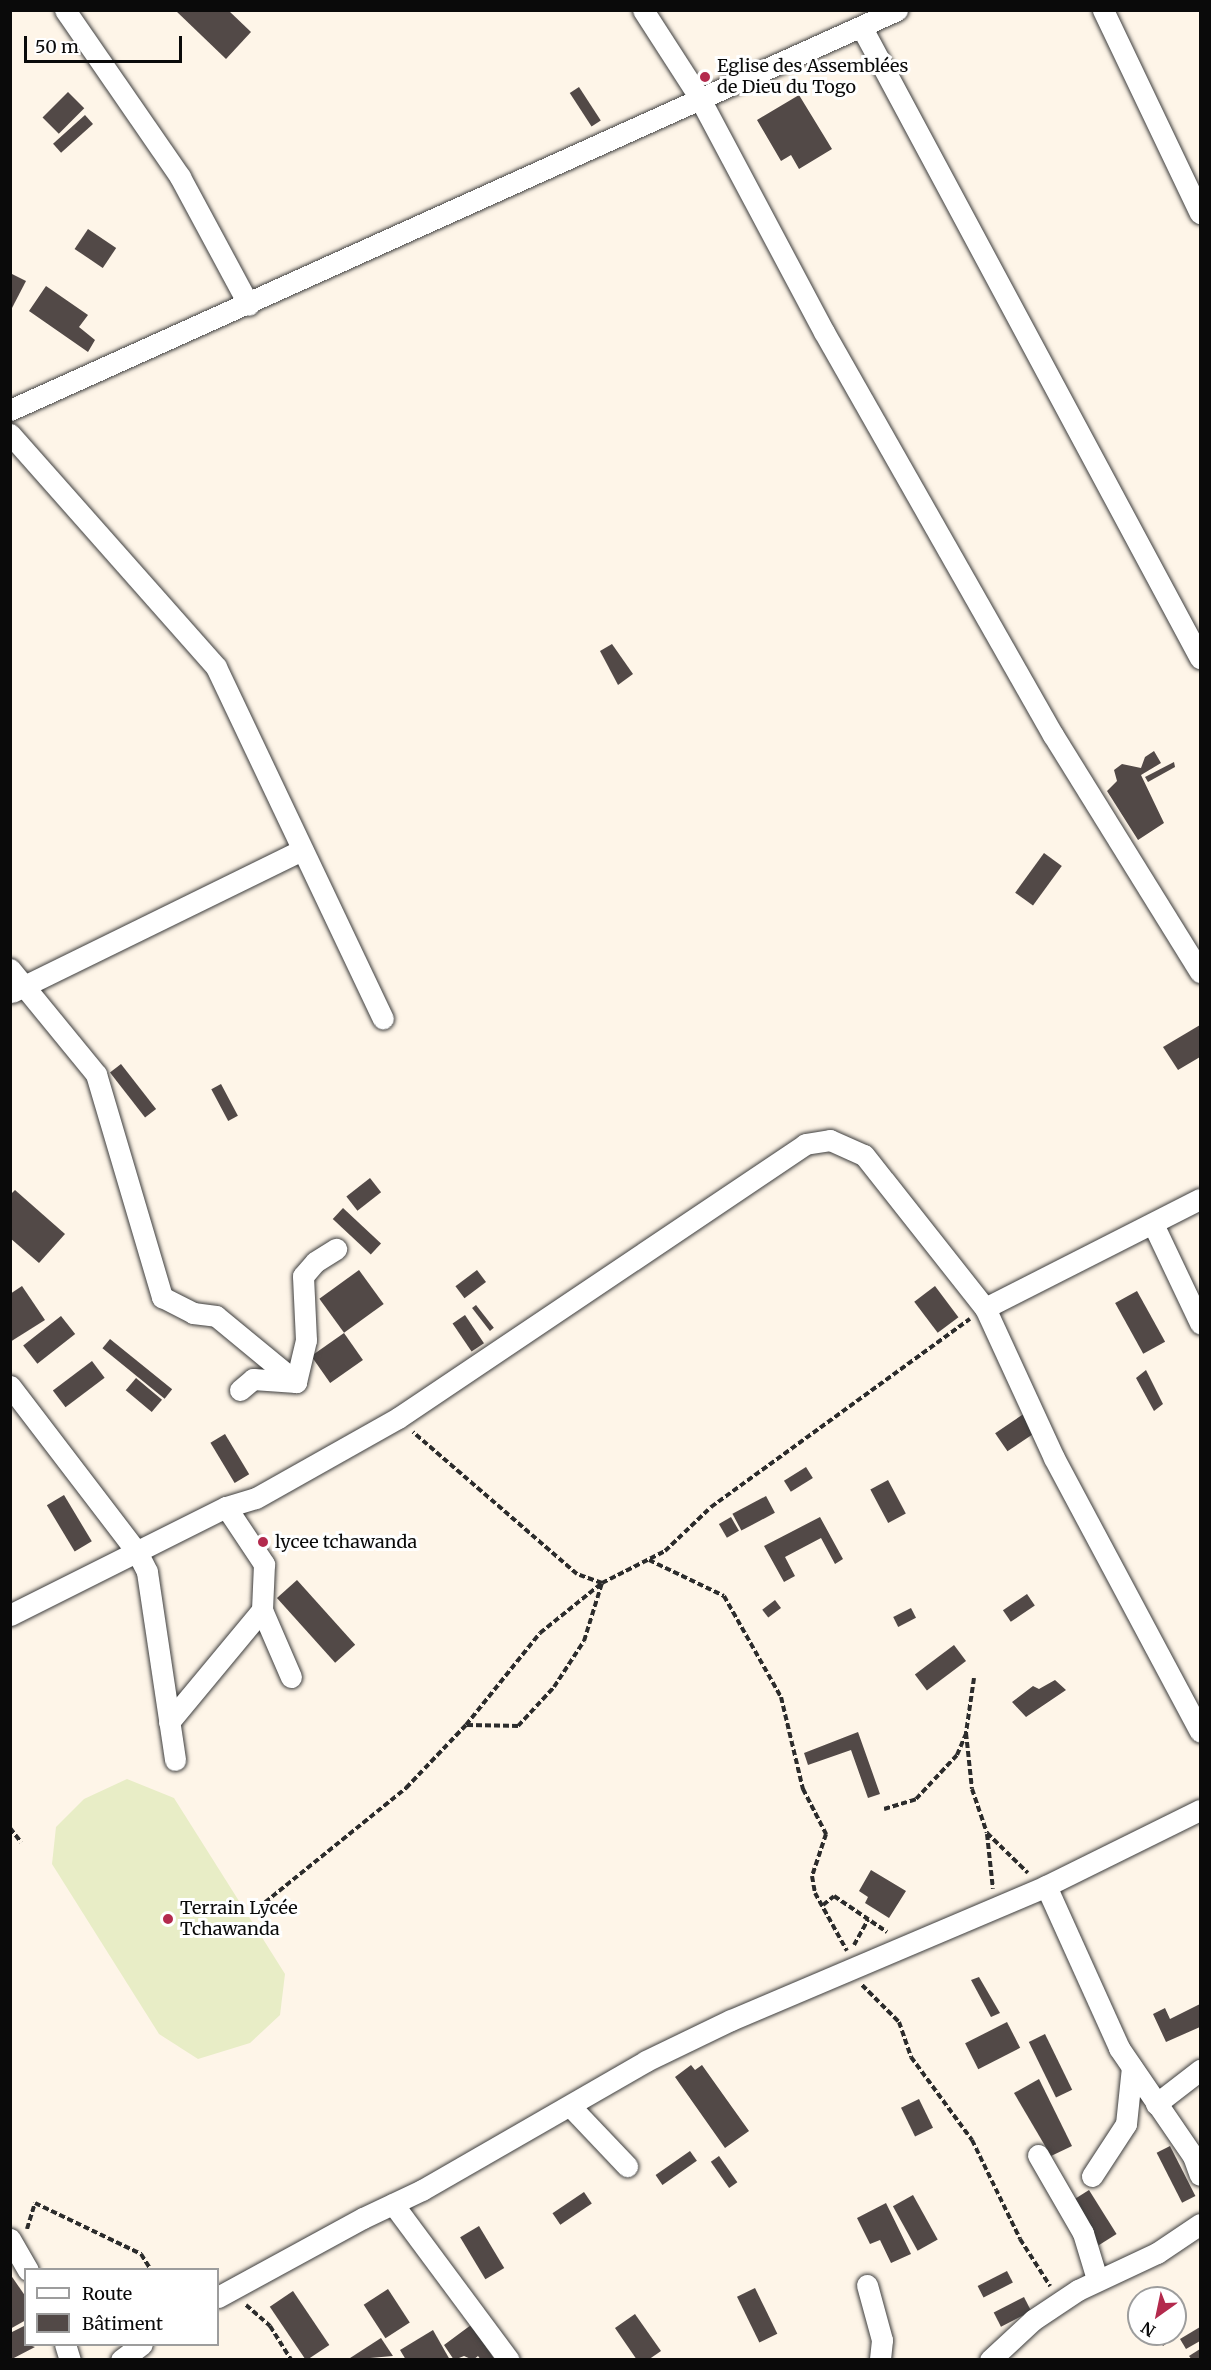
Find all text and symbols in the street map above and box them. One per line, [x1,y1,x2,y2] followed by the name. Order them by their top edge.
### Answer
[27,24,184,62] scale bar
[35,35,79,58] text: 50 m
[717,56,908,98] place label: Eglise des Assemblées de Dieu du Togo
[698,70,712,84] marker: Eglise des Assemblées de Dieu du Togo
[275,1531,417,1553] place label: lycee tchawanda
[256,1535,270,1549] marker: lycee tchawanda
[180,1898,298,1940] place label: Terrain Lycée Tchawanda
[161,1912,175,1926] marker: Terrain Lycée Tchawanda
[24,2268,219,2346] legend
[82,2282,132,2305] text: Route
[1127,2286,1187,2346] north arrow
[82,2312,163,2335] text: Bâtiment
[1138,2318,1159,2341] text: N

